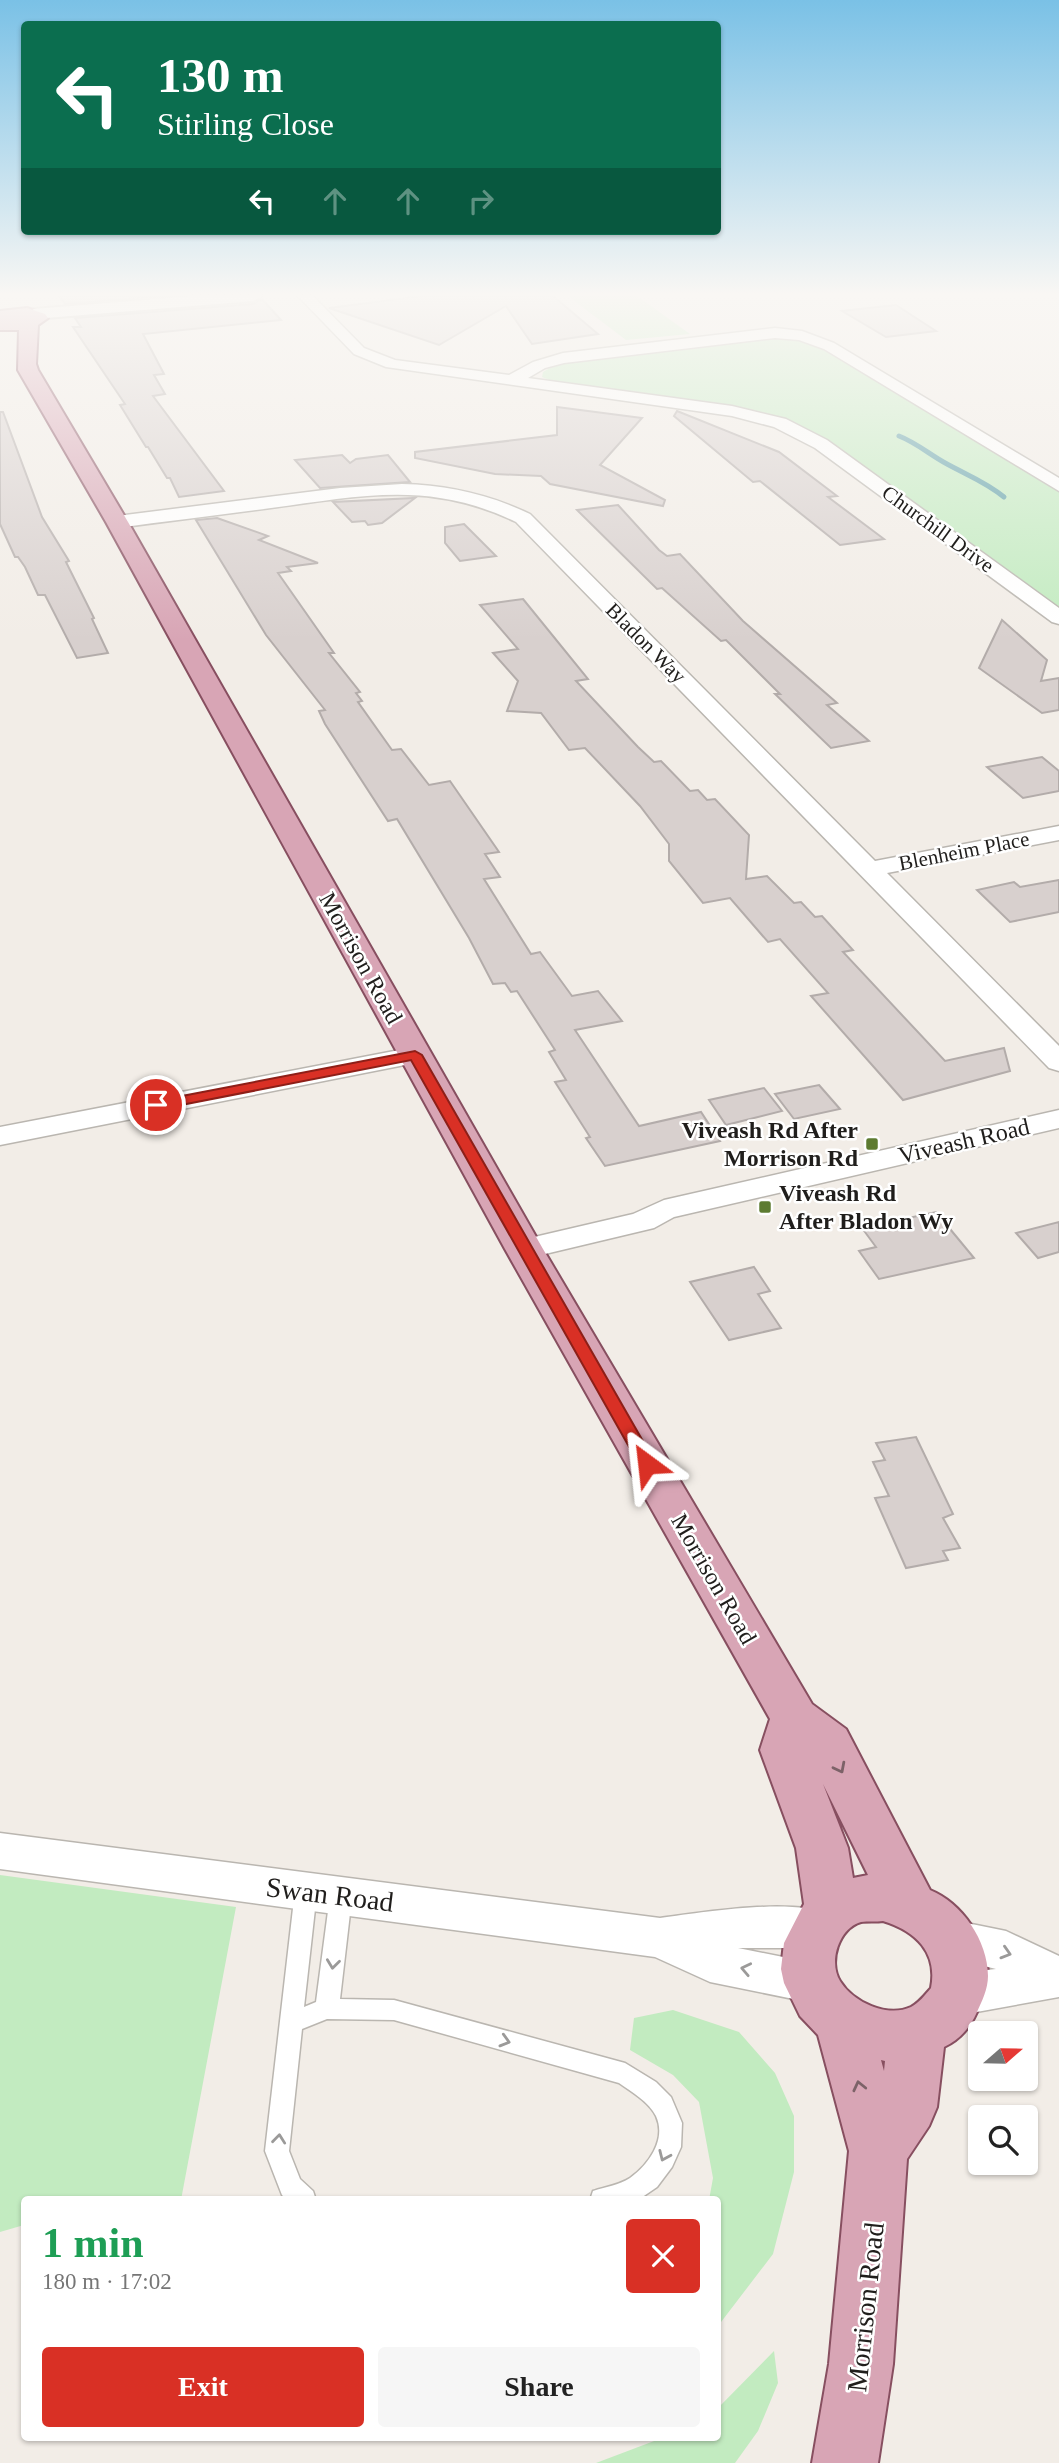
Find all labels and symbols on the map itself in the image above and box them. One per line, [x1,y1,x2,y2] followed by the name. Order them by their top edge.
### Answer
[877,480,999,578] street label: Churchill Drive
[601,598,691,688] street label: Bladon Way
[897,827,1031,875] street label: Blenheim Place
[314,888,408,1028] street label: Morrison Road
[126,1075,186,1135] pin
[896,1113,1032,1169] street label: Viveash Road
[682,1117,859,1171] place label: Viveash Rd After Morrison Rd
[864,1136,880,1152] marker: Viveash Rd After Morrison Rd
[779,1180,953,1234] place label: Viveash Rd After Bladon Wy
[757,1199,773,1215] marker: Viveash Rd After Bladon Wy
[610,1427,684,1501] position arrow
[666,1509,762,1649] street label: Morrison Road
[832,1761,846,1773] one-way arrow
[264,1871,396,1918] street label: Swan Road
[999,1944,1011,1959] one-way arrow
[325,1958,340,1969] one-way arrow
[740,1963,752,1978] one-way arrow
[968,2021,1038,2091] north arrow
[499,2033,511,2047] one-way arrow
[853,2080,867,2092] one-way arrow
[271,2133,286,2144] one-way arrow
[658,2149,672,2161] one-way arrow
[841,2221,890,2393] street label: Morrison Road

